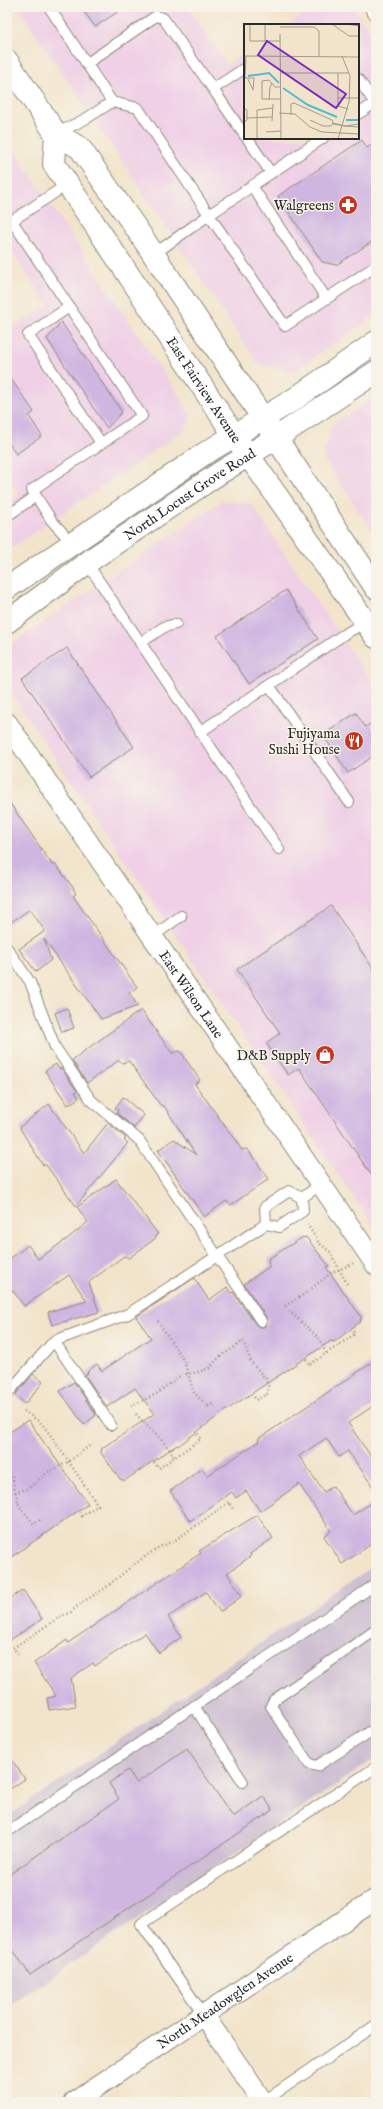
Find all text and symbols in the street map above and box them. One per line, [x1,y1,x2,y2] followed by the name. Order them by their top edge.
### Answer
[244,24,359,139] inset map
[337,194,359,216] pharmacy icon: Walgreens
[274,197,334,215] place label: Walgreens
[162,334,245,447] street label: East Fairview Avenue
[121,445,260,545] street label: North Locust Grove Road
[268,725,341,759] place label: Fujiyama Sushi House
[343,730,365,752] restaurant icon: Fujiyama Sushi House
[155,947,227,1043] street label: East Wilson Lane
[314,1044,336,1066] shop icon: D&B Supply
[237,1047,311,1065] place label: D&B Supply
[154,1949,298,2054] street label: North Meadowglen Avenue

